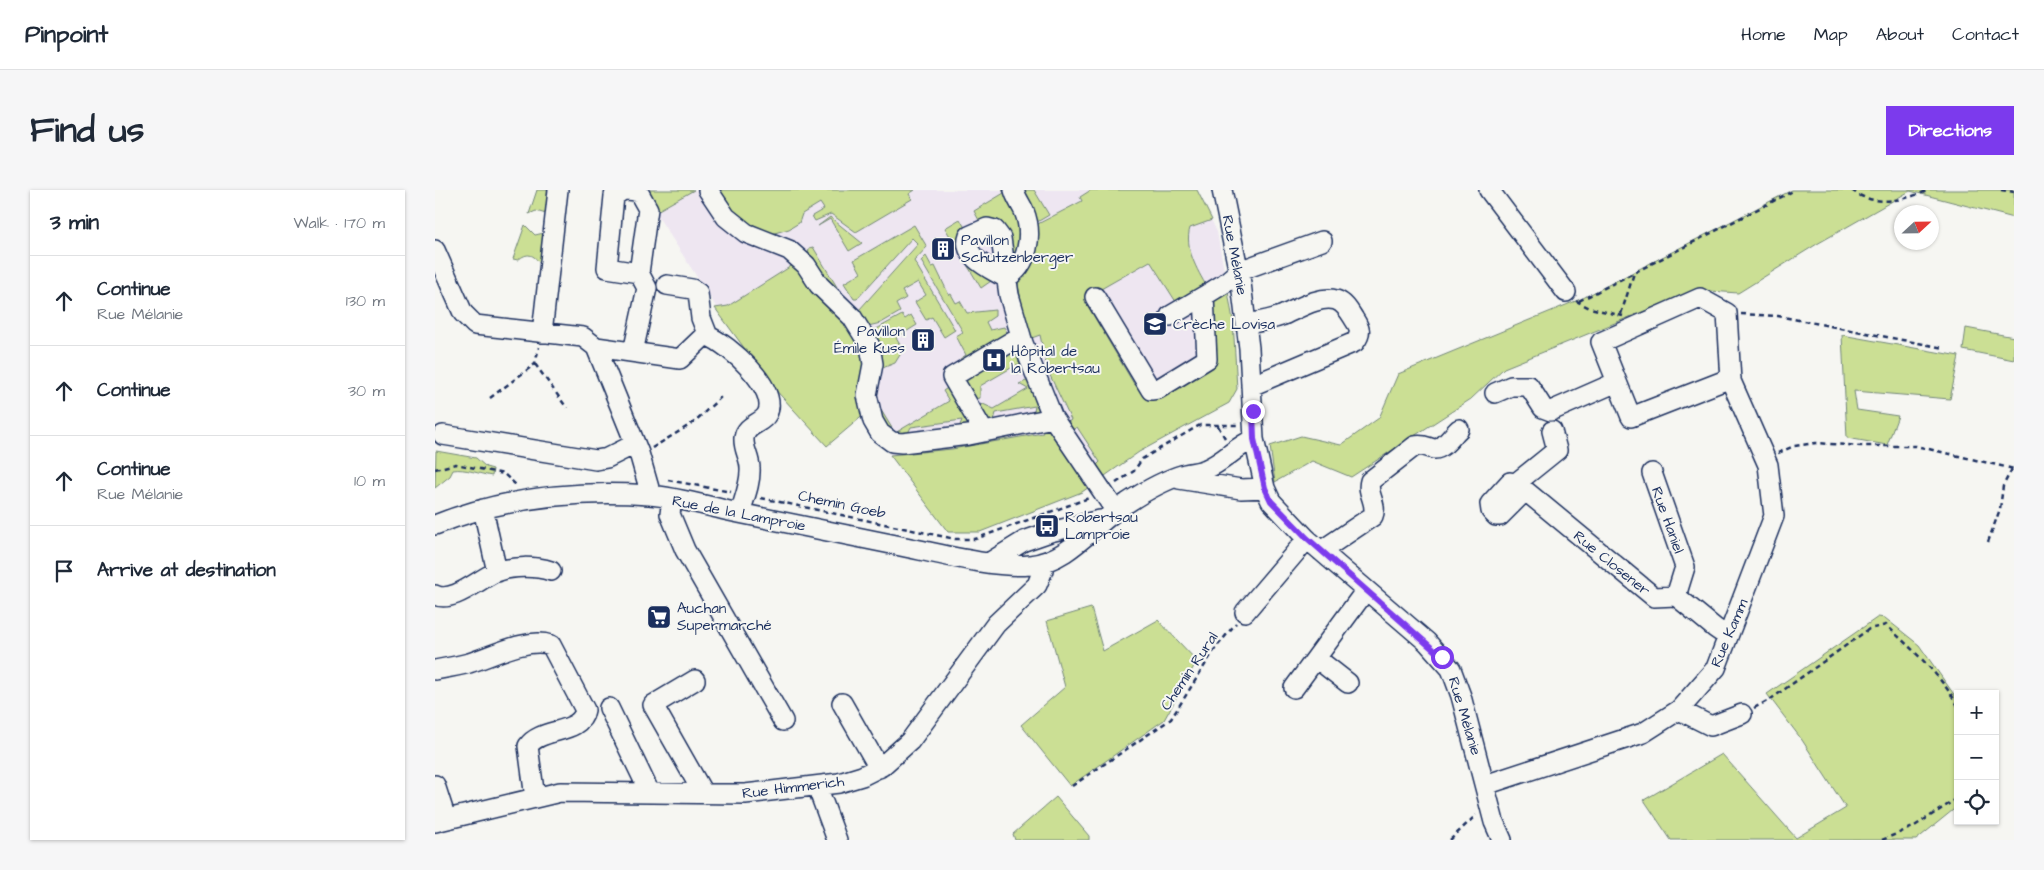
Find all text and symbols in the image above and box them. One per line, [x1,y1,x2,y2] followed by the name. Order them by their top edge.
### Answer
[25,18,108,52] text: Pinpoint
[1741,22,1786,47] text: Home
[1814,22,1848,47] text: Map
[1876,22,1924,47] text: About
[1952,22,2019,47] text: Contact
[30,106,144,155] text: Find us
[1886,106,2014,155] button: Directions
[1894,205,1939,250] north arrow
[50,208,99,237] text: 3 min
[294,212,385,234] text: Walk · 170 m
[1216,213,1253,297] street label: Rue Mélanie
[961,230,1073,269] place label: Pavillon Schutzenberger
[930,236,956,262] building icon: Pavillon Schutzenberger
[97,276,171,303] text: Continue
[50,287,78,315] icon: ahead
[346,290,385,312] text: 130 m
[97,303,183,325] text: Rue Mélanie
[1142,311,1168,337] school or university icon: Crèche Lovisa
[1173,314,1275,335] place label: Crèche Lovisa
[834,321,905,359] place label: Pavillon Émile Kuss
[910,327,936,353] building icon: Pavillon Émile Kuss
[1011,341,1100,379] place label: Hôpital de la Robertsau
[981,347,1007,373] hospital icon: Hôpital de la Robertsau
[50,377,78,405] icon: ahead
[97,377,171,404] text: Continue
[348,380,385,402] text: 30 m
[1242,400,1265,423] route end
[97,456,171,483] text: Continue
[50,467,78,495] icon: ahead
[354,470,385,492] text: 10 m
[97,483,183,505] text: Rue Mélanie
[1646,484,1689,556] street label: Rue Haniel
[796,485,888,524] street label: Chemin Goeb
[670,490,807,537] street label: Rue de la Lamproie
[1065,507,1138,545] place label: Robertsau Lamproie
[1034,513,1060,539] bus stop icon: Robertsau Lamproie
[1569,526,1655,601] street label: Rue Closener
[50,557,78,585] icon: arrive
[97,557,276,584] text: Arrive at destination
[1706,595,1753,671] street label: Rue Kamm
[677,598,772,636] place label: Auchan Supermarché
[646,604,672,630] supermarket icon: Auchan Supermarché
[1155,628,1223,715] street label: Chemin Rural
[1431,646,1454,669] route start
[1443,674,1486,758] street label: Rue Mélanie
[1954,690,1999,825] map controls
[1954,690,1999,735] button: +
[1954,735,1999,780] button: −
[741,771,846,804] street label: Rue Himmerich
[1954,780,1999,825] button: locate

